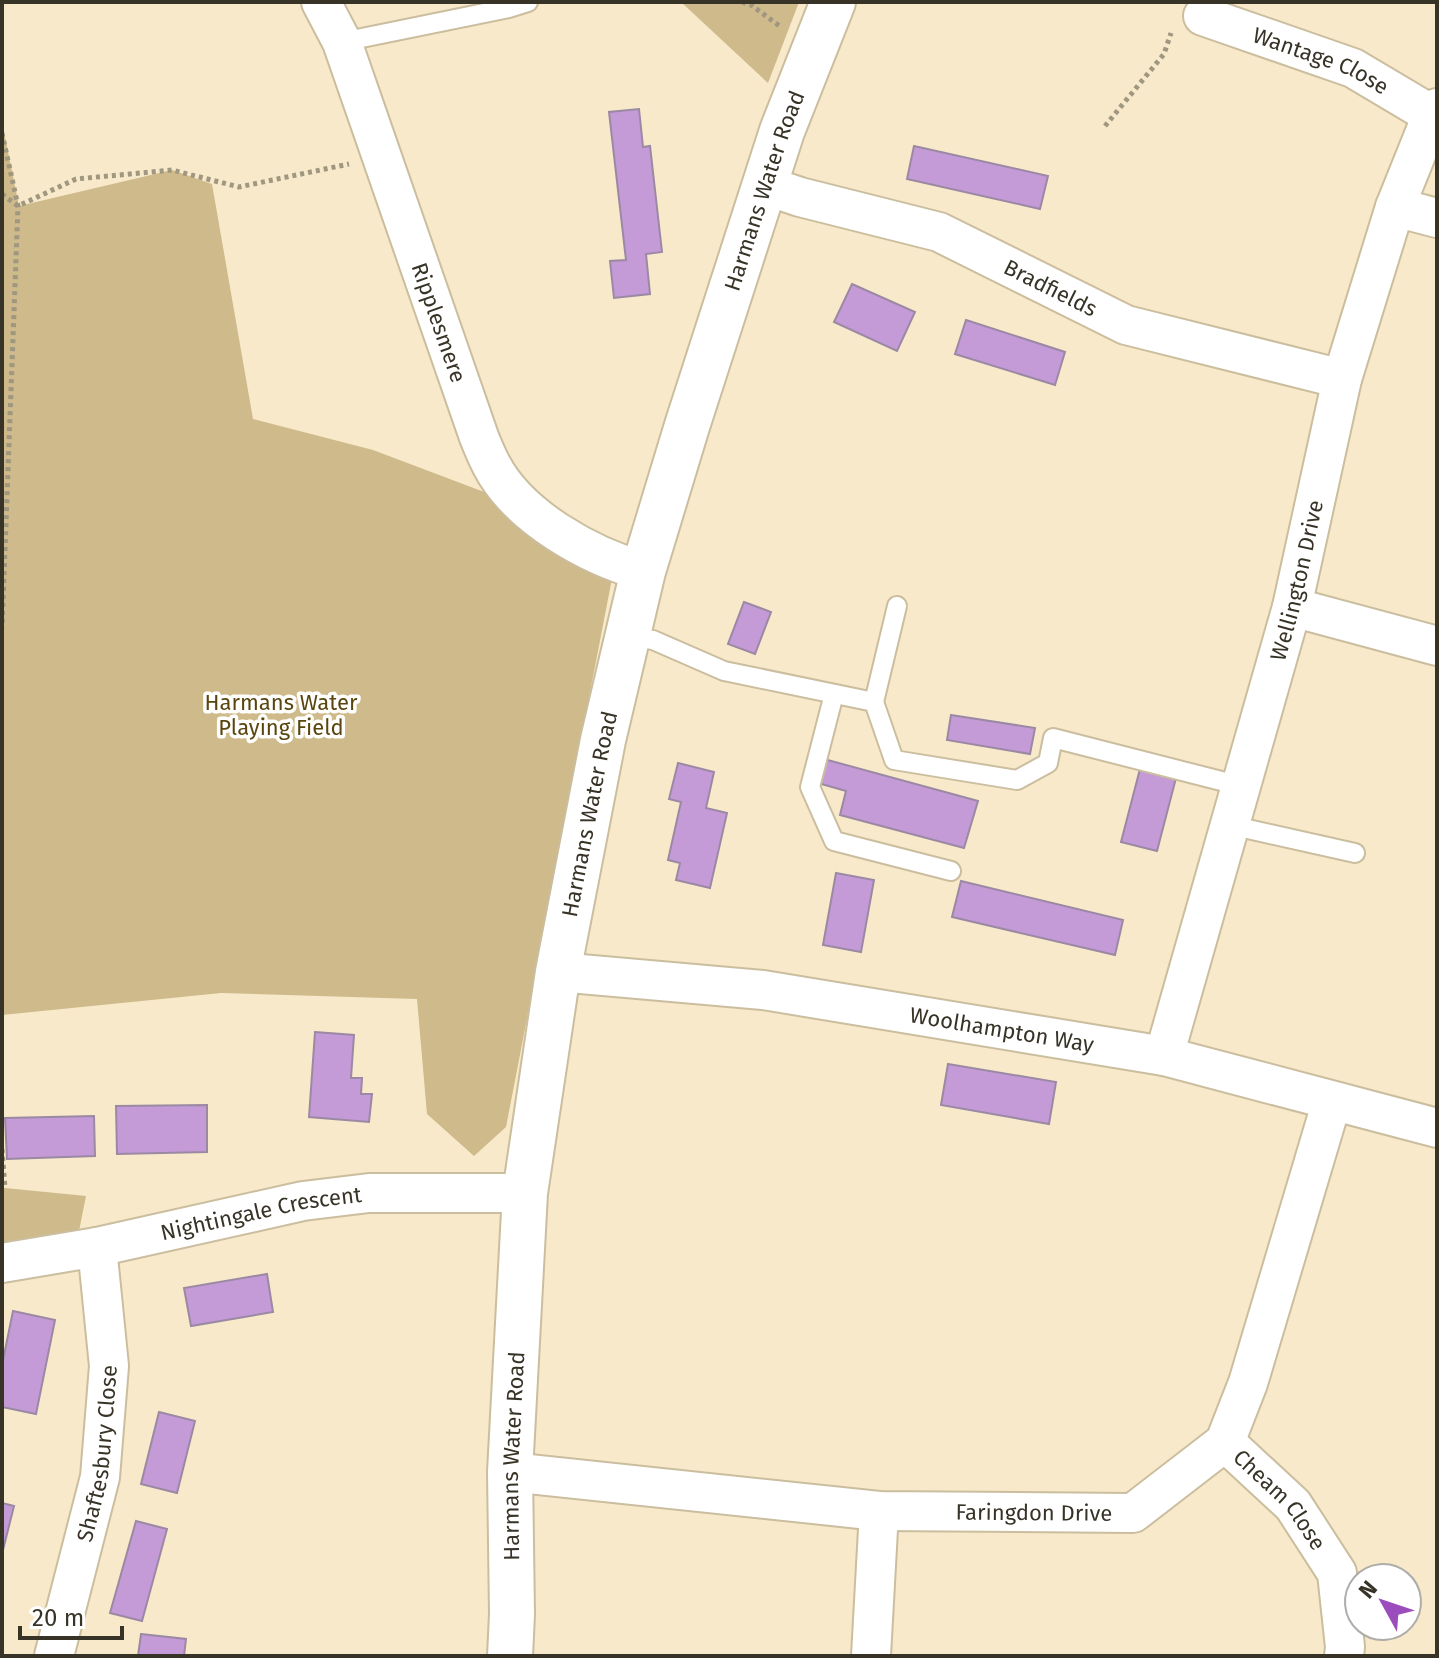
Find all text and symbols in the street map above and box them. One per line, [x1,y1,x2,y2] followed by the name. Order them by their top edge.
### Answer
[1249,21,1394,100] street label: Wantage Close
[718,87,810,294] street label: Harmans Water Road
[1000,253,1102,322] street label: Bradfields
[406,259,473,386] street label: Ripplesmere
[1264,497,1329,664] street label: Wellington Drive
[205,689,358,741] park label: Harmans Water Playing Field
[555,708,623,919] street label: Harmans Water Road
[908,1001,1096,1058] street label: Woolhampton Way
[158,1180,363,1246] street label: Nightingale Crescent
[496,1351,530,1561] street label: Harmans Water Road
[70,1364,123,1544] street label: Shaftesbury Close
[1228,1443,1332,1555] street label: Cheam Close
[956,1498,1112,1526] street label: Faringdon Drive
[1343,1562,1423,1642] north arrow
[1353,1575,1383,1604] text: N
[20,1590,122,1640] scale bar
[32,1604,84,1632] text: 20 m

